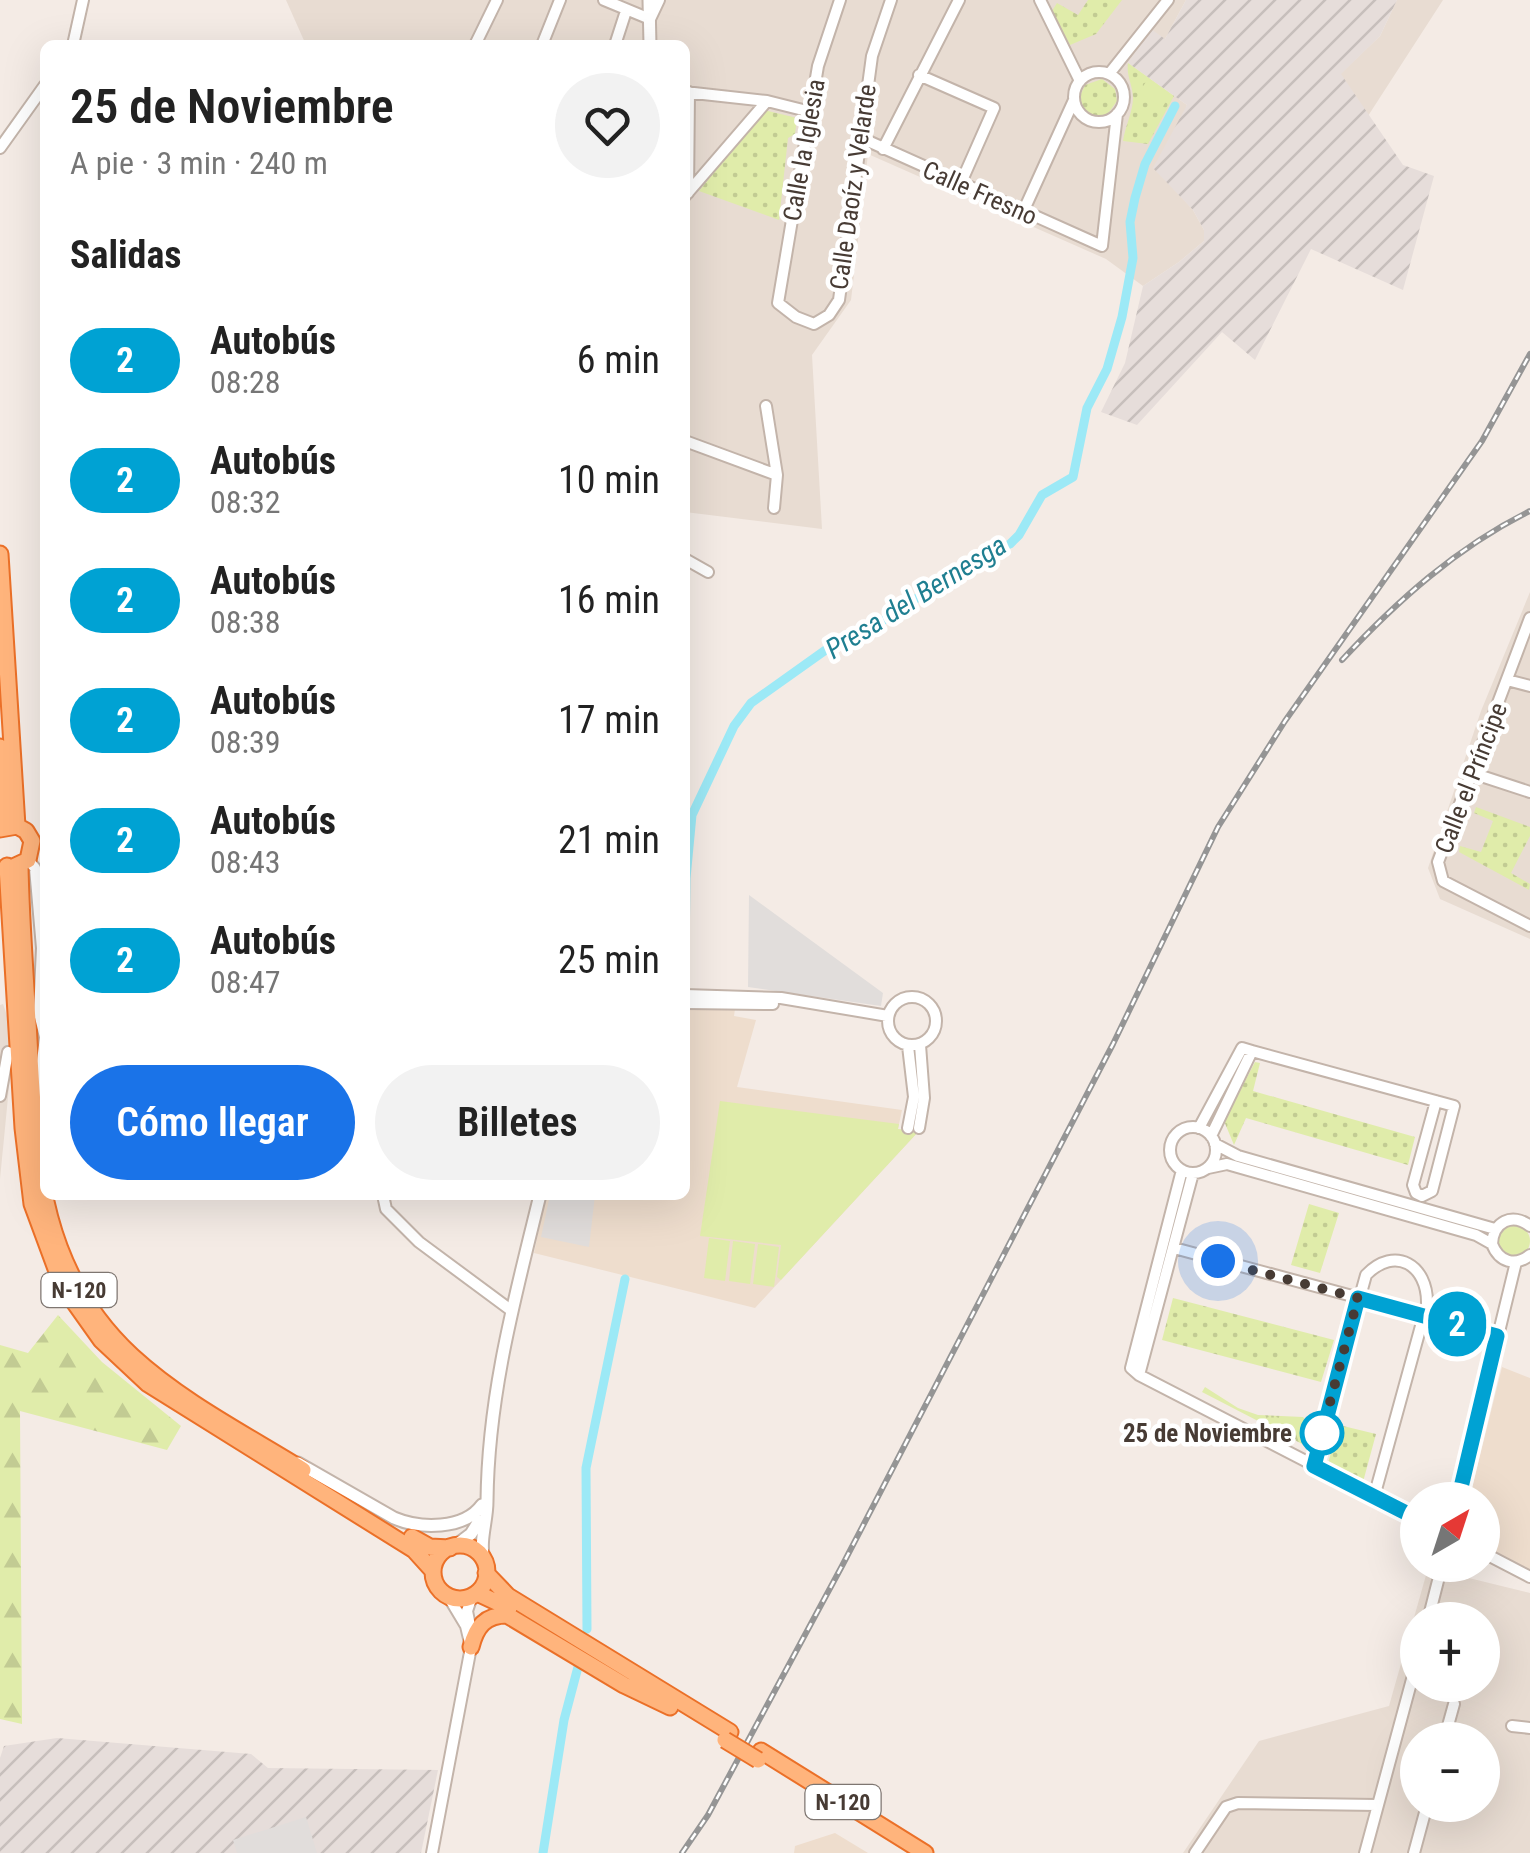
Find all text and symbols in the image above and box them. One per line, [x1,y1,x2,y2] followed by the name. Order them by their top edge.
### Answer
[555,73,660,178] button: heart
[777,77,831,223] street label: Calle la Iglesia
[70,78,394,135] text: 25 de Noviembre
[824,82,882,292] street label: Calle Daoíz y Velarde
[70,144,328,182] text: A pie · 3 min · 240 m
[918,155,1042,231] street label: Calle Fresno
[70,233,182,277] text: Salidas
[210,319,336,363] text: Autobús
[577,338,660,382] text: 6 min
[116,340,134,381] text: 2
[210,363,281,401] text: 08:28
[210,439,336,483] text: Autobús
[558,458,660,502] text: 10 min
[116,460,134,501] text: 2
[210,483,281,521] text: 08:32
[820,528,1012,666] water label: Presa del Bernesga
[210,559,336,603] text: Autobús
[558,578,660,622] text: 16 min
[116,580,134,621] text: 2
[210,603,281,641] text: 08:38
[210,679,336,723] text: Autobús
[558,698,660,742] text: 17 min
[1429,699,1513,857] street label: Calle el Príncipe
[116,700,134,741] text: 2
[210,723,281,761] text: 08:39
[210,799,336,843] text: Autobús
[558,818,660,862] text: 21 min
[116,820,134,861] text: 2
[210,843,281,881] text: 08:43
[210,919,336,963] text: Autobús
[558,938,660,982] text: 25 min
[116,940,134,981] text: 2
[210,963,281,1001] text: 08:47
[70,1065,355,1180] button: Cómo llegar
[375,1065,660,1180] button: Billetes
[1193,1236,1243,1286] your location
[42,1273,116,1307] road number: N-120
[1424,1292,1490,1356] line badge: 2
[1448,1304,1466,1345] text: 2
[1301,1412,1343,1454] marker: 25 de Noviembre
[1123,1419,1292,1448] place label: 25 de Noviembre
[1400,1482,1500,1582] north arrow
[1400,1482,1500,1822] map controls
[1400,1602,1500,1702] button: +
[1400,1722,1500,1822] button: −
[806,1785,880,1819] road number: N-120

